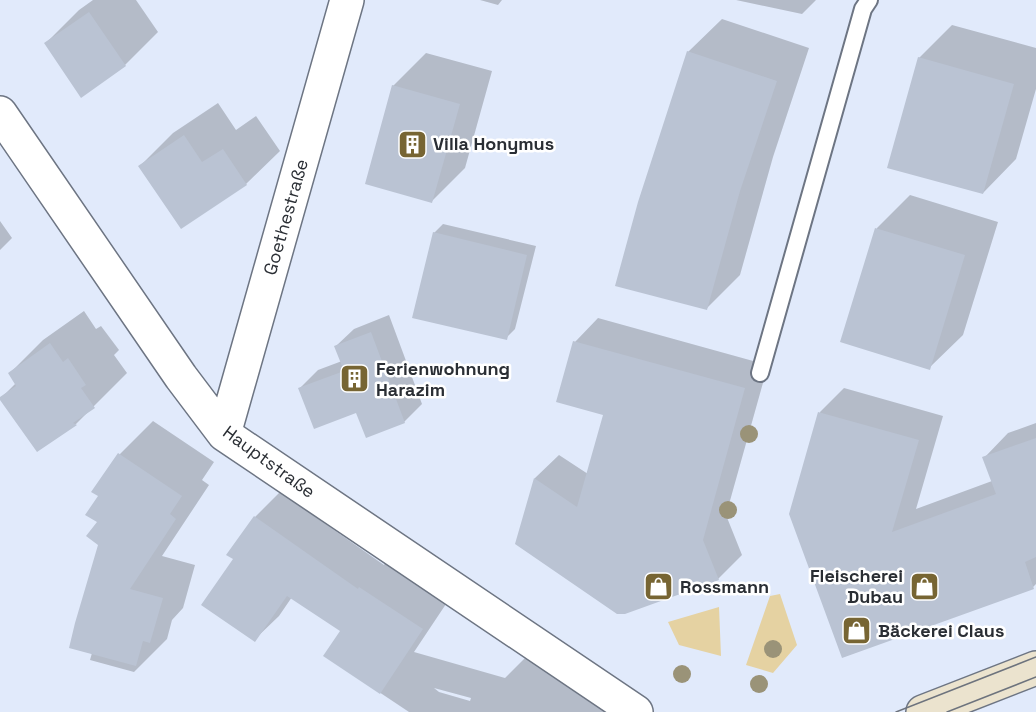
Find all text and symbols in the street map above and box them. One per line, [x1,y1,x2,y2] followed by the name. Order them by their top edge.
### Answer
[396,128,428,160] building icon: Villa Honymus
[433,132,554,155] place label: Villa Honymus
[258,156,313,278] street label: Goethestraße
[376,357,510,401] place label: Ferienwohnung Harazim
[339,363,371,395] building icon: Ferienwohnung Harazim
[219,420,320,503] street label: Hauptstraße
[810,564,903,608] place label: Fleischerei Dubau
[908,570,940,602] shop icon: Fleischerei Dubau
[643,571,675,603] shop icon: Rossmann
[680,575,769,598] place label: Rossmann
[841,615,873,647] shop icon: Bäckerei Claus
[878,619,1004,642] place label: Bäckerei Claus

